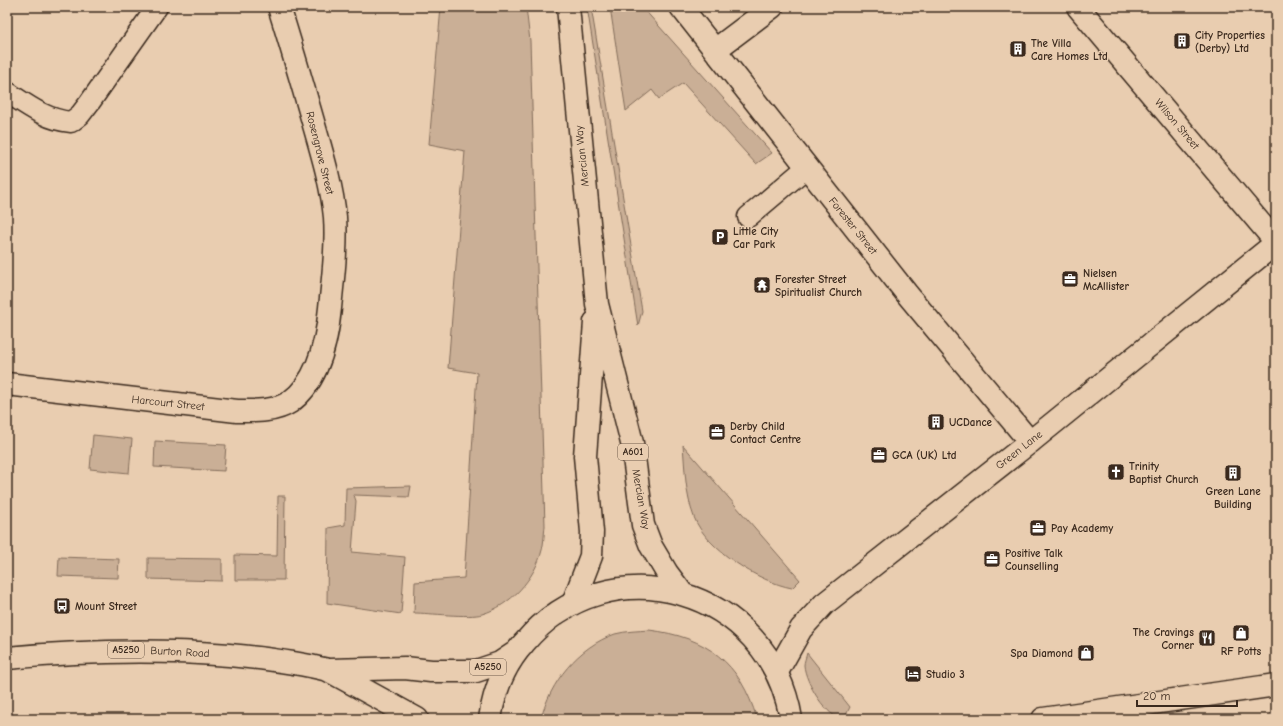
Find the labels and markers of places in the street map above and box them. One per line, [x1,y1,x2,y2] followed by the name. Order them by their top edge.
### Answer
[1195,29,1265,55] place label: City Properties (Derby) Ltd
[1172,31,1192,51] building icon: City Properties (Derby) Ltd
[1031,37,1108,63] place label: The Villa Care Homes Ltd
[1008,39,1028,59] building icon: The Villa Care Homes Ltd
[733,225,778,251] place label: Little City Car Park
[710,227,730,247] parking icon: Little City Car Park
[1083,267,1129,293] place label: Nielsen McAllister
[1060,269,1080,289] office icon: Nielsen McAllister
[775,273,862,299] place label: Forester Street Spiritualist Church
[752,275,772,295] temple icon: Forester Street Spiritualist Church
[926,412,946,432] building icon: UCDance
[949,416,993,429] place label: UCDance
[730,420,802,446] place label: Derby Child Contact Centre
[707,422,727,442] office icon: Derby Child Contact Centre
[869,445,889,465] office icon: GCA (UK) Ltd
[892,449,957,462] place label: GCA (UK) Ltd
[1129,460,1199,486] place label: Trinity Baptist Church
[1106,462,1126,482] church icon: Trinity Baptist Church
[1223,463,1243,483] building icon: Green Lane Building
[1205,485,1261,511] place label: Green Lane Building
[1028,518,1048,538] office icon: Pay Academy
[1051,522,1113,535] place label: Pay Academy
[1005,547,1063,573] place label: Positive Talk Counselling
[982,549,1002,569] office icon: Positive Talk Counselling
[52,596,72,616] bus stop icon: Mount Street
[75,600,137,613] place label: Mount Street
[1231,623,1251,643] shop icon: RF Potts
[1133,626,1195,652] place label: The Cravings Corner
[1197,628,1217,648] restaurant icon: The Cravings Corner
[1076,643,1096,663] shop icon: Spa Diamond
[1221,645,1261,658] place label: RF Potts
[1010,647,1073,660] place label: Spa Diamond
[903,664,923,684] hotel icon: Studio 3
[926,668,965,681] place label: Studio 3

